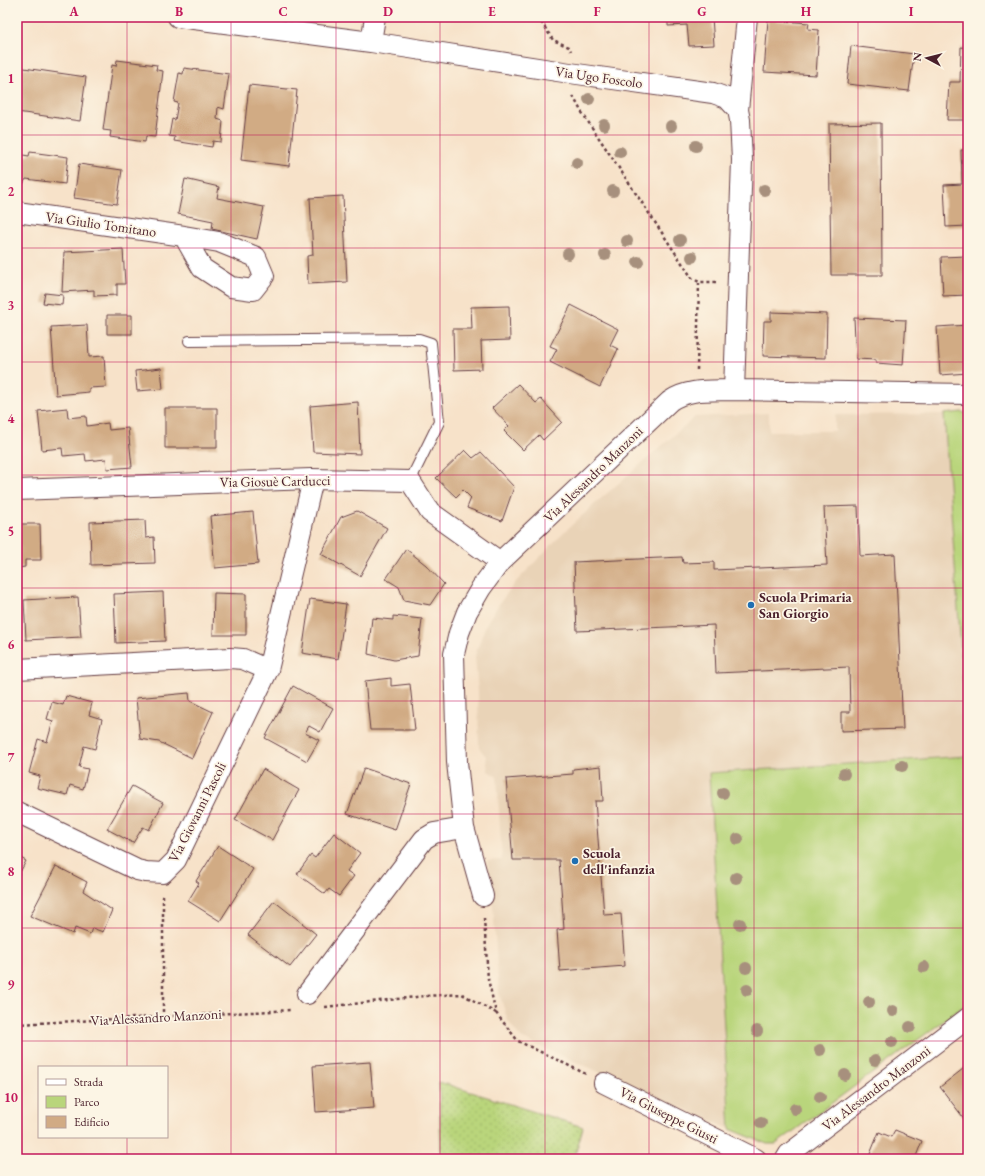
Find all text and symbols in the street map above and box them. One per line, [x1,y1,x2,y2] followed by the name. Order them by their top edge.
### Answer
[68,3,79,20] text: A
[175,3,183,20] text: B
[278,3,288,20] text: C
[383,3,393,20] text: D
[488,3,496,20] text: E
[593,3,601,20] text: F
[697,3,707,20] text: G
[801,3,812,20] text: H
[909,3,914,20] text: I
[907,38,947,78] north arrow
[910,51,925,62] text: N
[554,62,644,92] street label: Via Ugo Foscolo
[8,70,15,87] text: 1
[8,183,15,200] text: 2
[44,207,158,241] street label: Via Giulio Tomitano
[8,297,15,314] text: 3
[8,410,15,427] text: 4
[540,422,647,526] street label: Via Alessandro Manzoni
[219,471,331,491] street label: Via Giosuè Carducci
[8,523,14,540] text: 5
[759,588,853,622] place label: Scuola Primaria San Giorgio
[746,600,756,610] marker: Scuola Primaria San Giorgio
[8,636,15,653] text: 6
[8,749,15,766] text: 7
[164,758,230,865] street label: Via Giovanni Pascoli
[583,844,656,878] place label: Scuola dell'infanzia
[570,856,580,866] marker: Scuola dell'infanzia
[8,863,15,880] text: 8
[8,976,15,993] text: 9
[90,1005,223,1029] street label: Via Alessandro Manzoni
[818,1041,934,1135] street label: Via Alessandro Manzoni
[38,1066,168,1138] legend
[74,1074,103,1090] text: Strada
[617,1082,722,1148] street label: Via Giuseppe Giusti
[4,1089,18,1106] text: 10
[74,1094,99,1110] text: Parco
[74,1114,110,1130] text: Edificio

